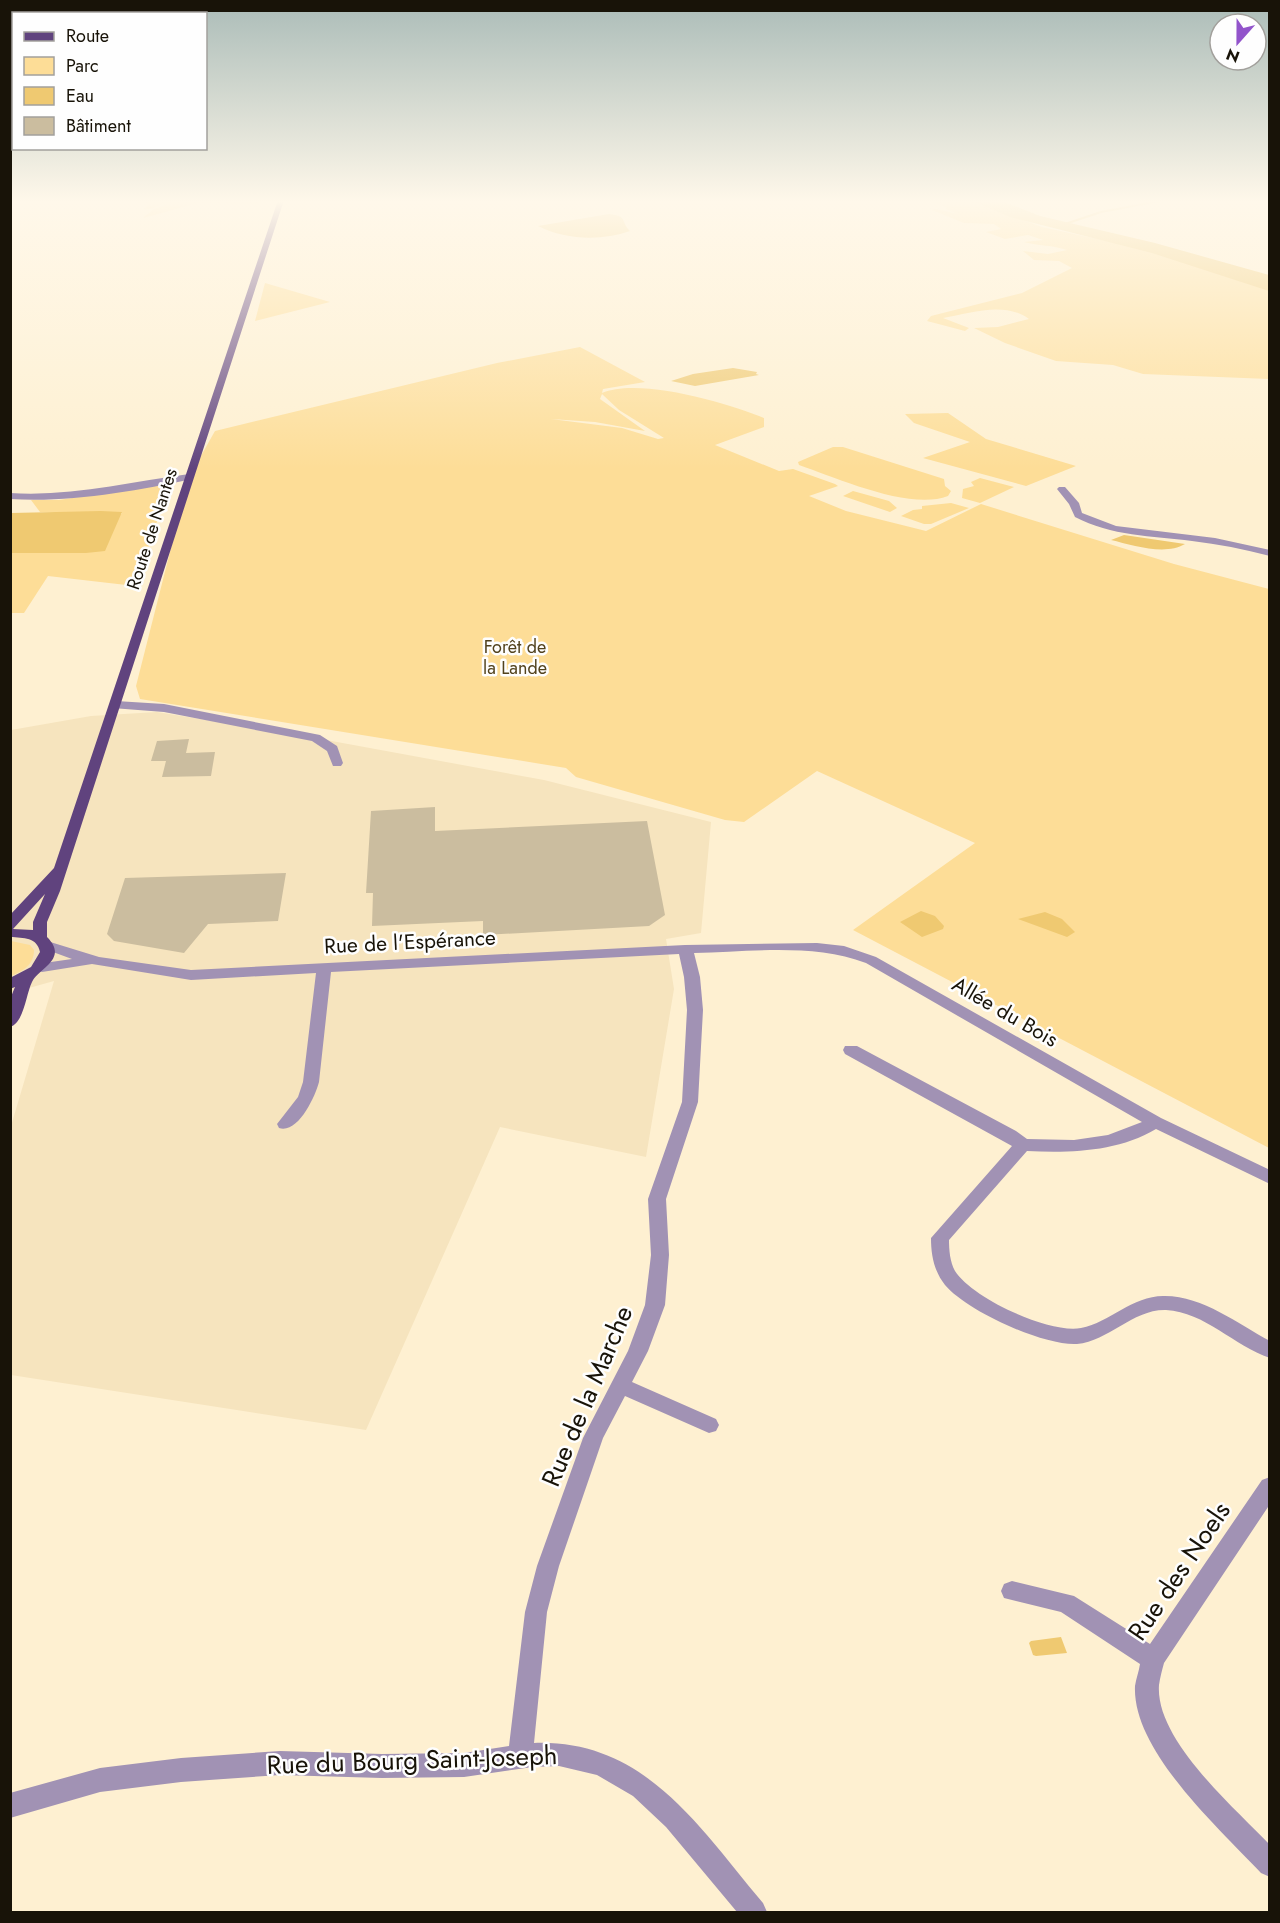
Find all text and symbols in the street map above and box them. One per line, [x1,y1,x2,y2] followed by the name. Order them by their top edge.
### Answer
[12,12,207,150] legend
[1208,12,1268,72] north arrow
[66,23,109,49] text: Route
[1223,43,1243,69] text: N
[66,53,99,79] text: Parc
[66,83,94,109] text: Eau
[66,113,132,139] text: Bâtiment
[120,465,184,593] street label: Route de Nantes
[483,634,547,681] park label: Forêt de la Lande
[323,923,497,961] street label: Rue de l'Espérance
[946,970,1064,1054] street label: Allée du Bois
[532,1300,642,1492] street label: Rue de la Marche
[1118,1494,1240,1648] street label: Rue des Noels
[266,1736,558,1784] street label: Rue du Bourg Saint-Joseph

